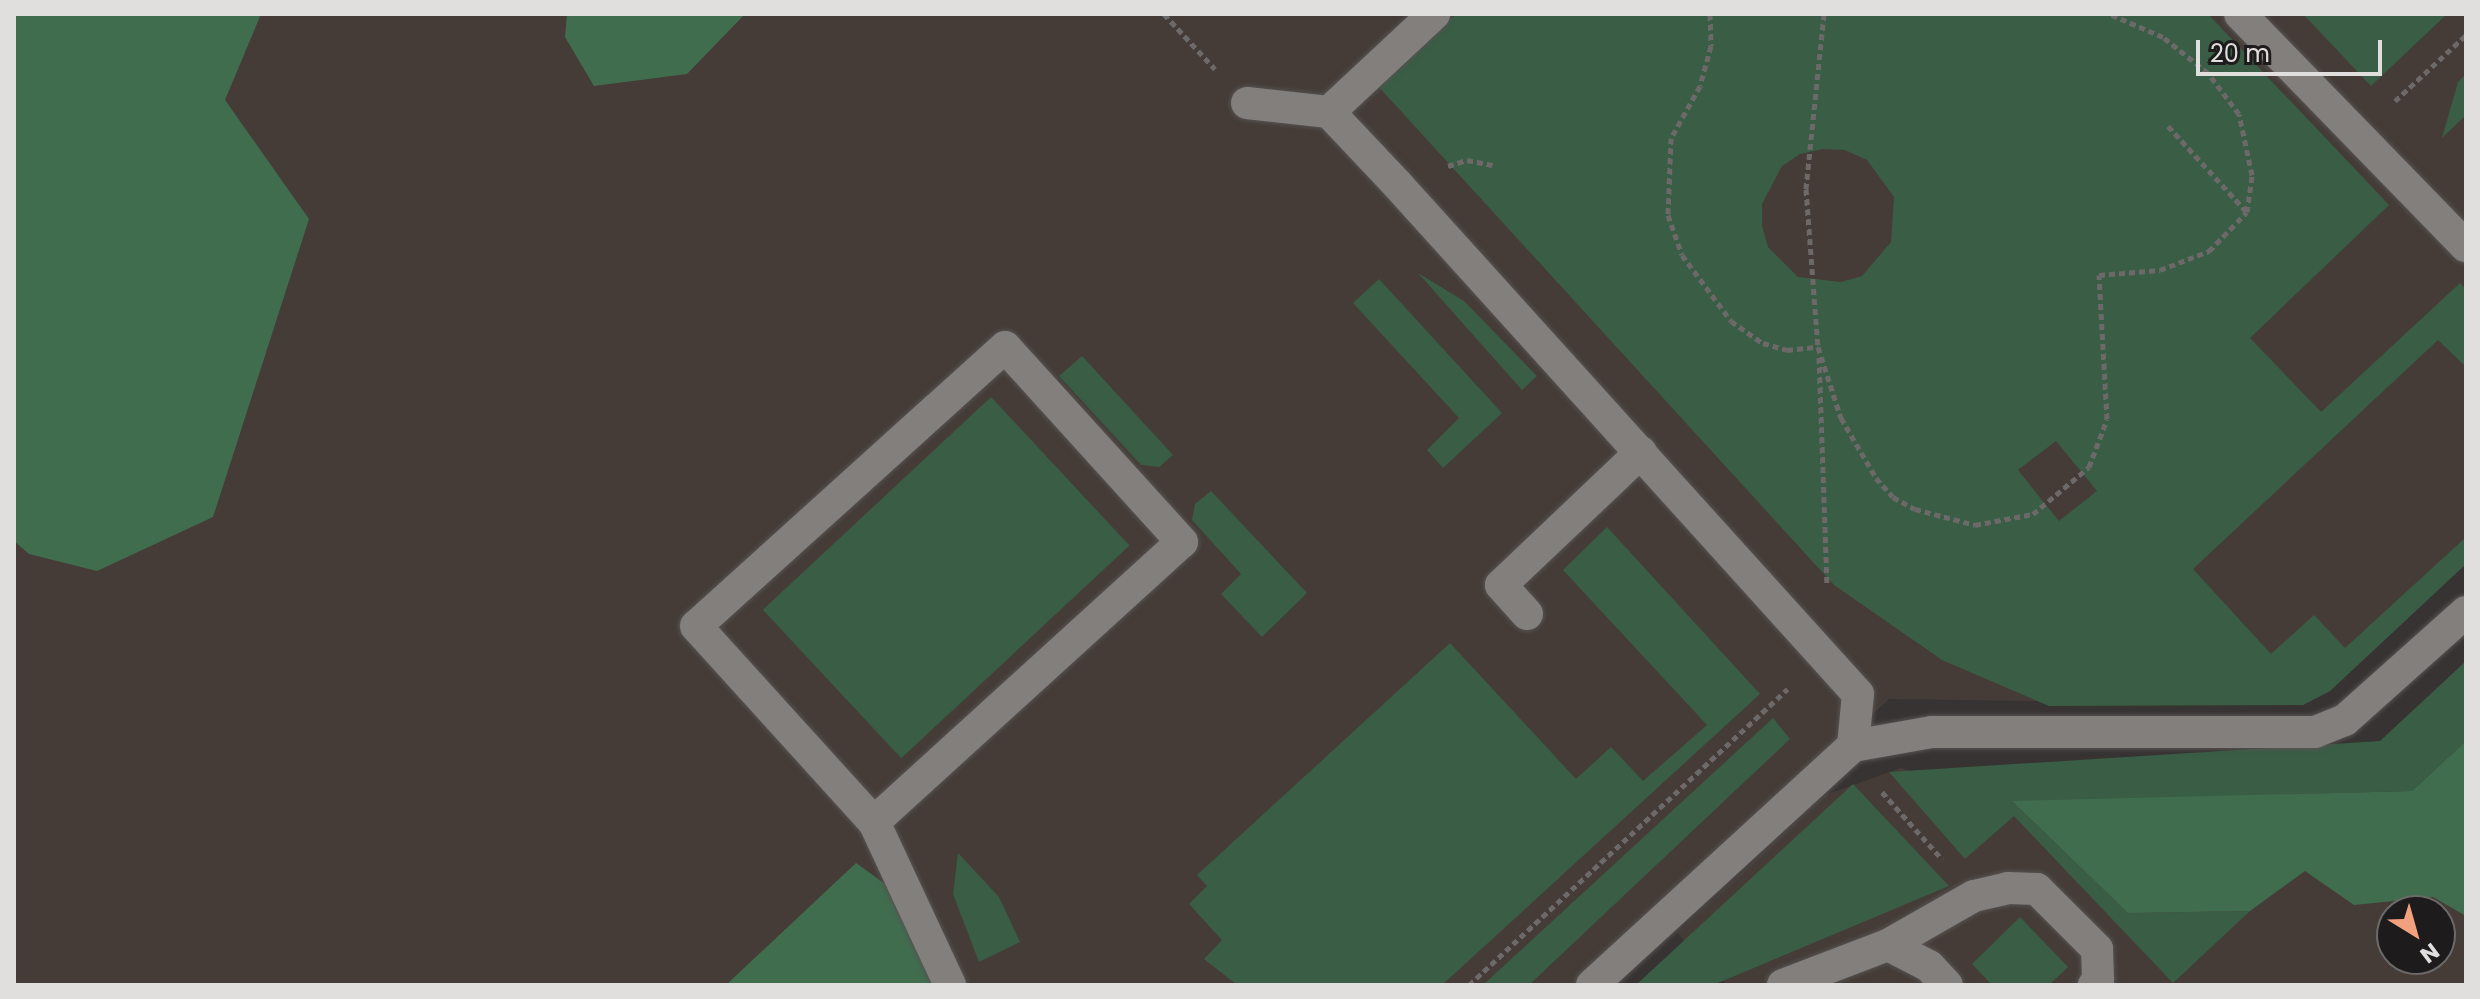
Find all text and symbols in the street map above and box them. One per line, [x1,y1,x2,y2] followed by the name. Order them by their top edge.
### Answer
[2200,24,2386,74] scale bar
[2210,37,2270,70] text: 20 m
[2376,895,2456,975] north arrow
[2414,936,2445,970] text: N

